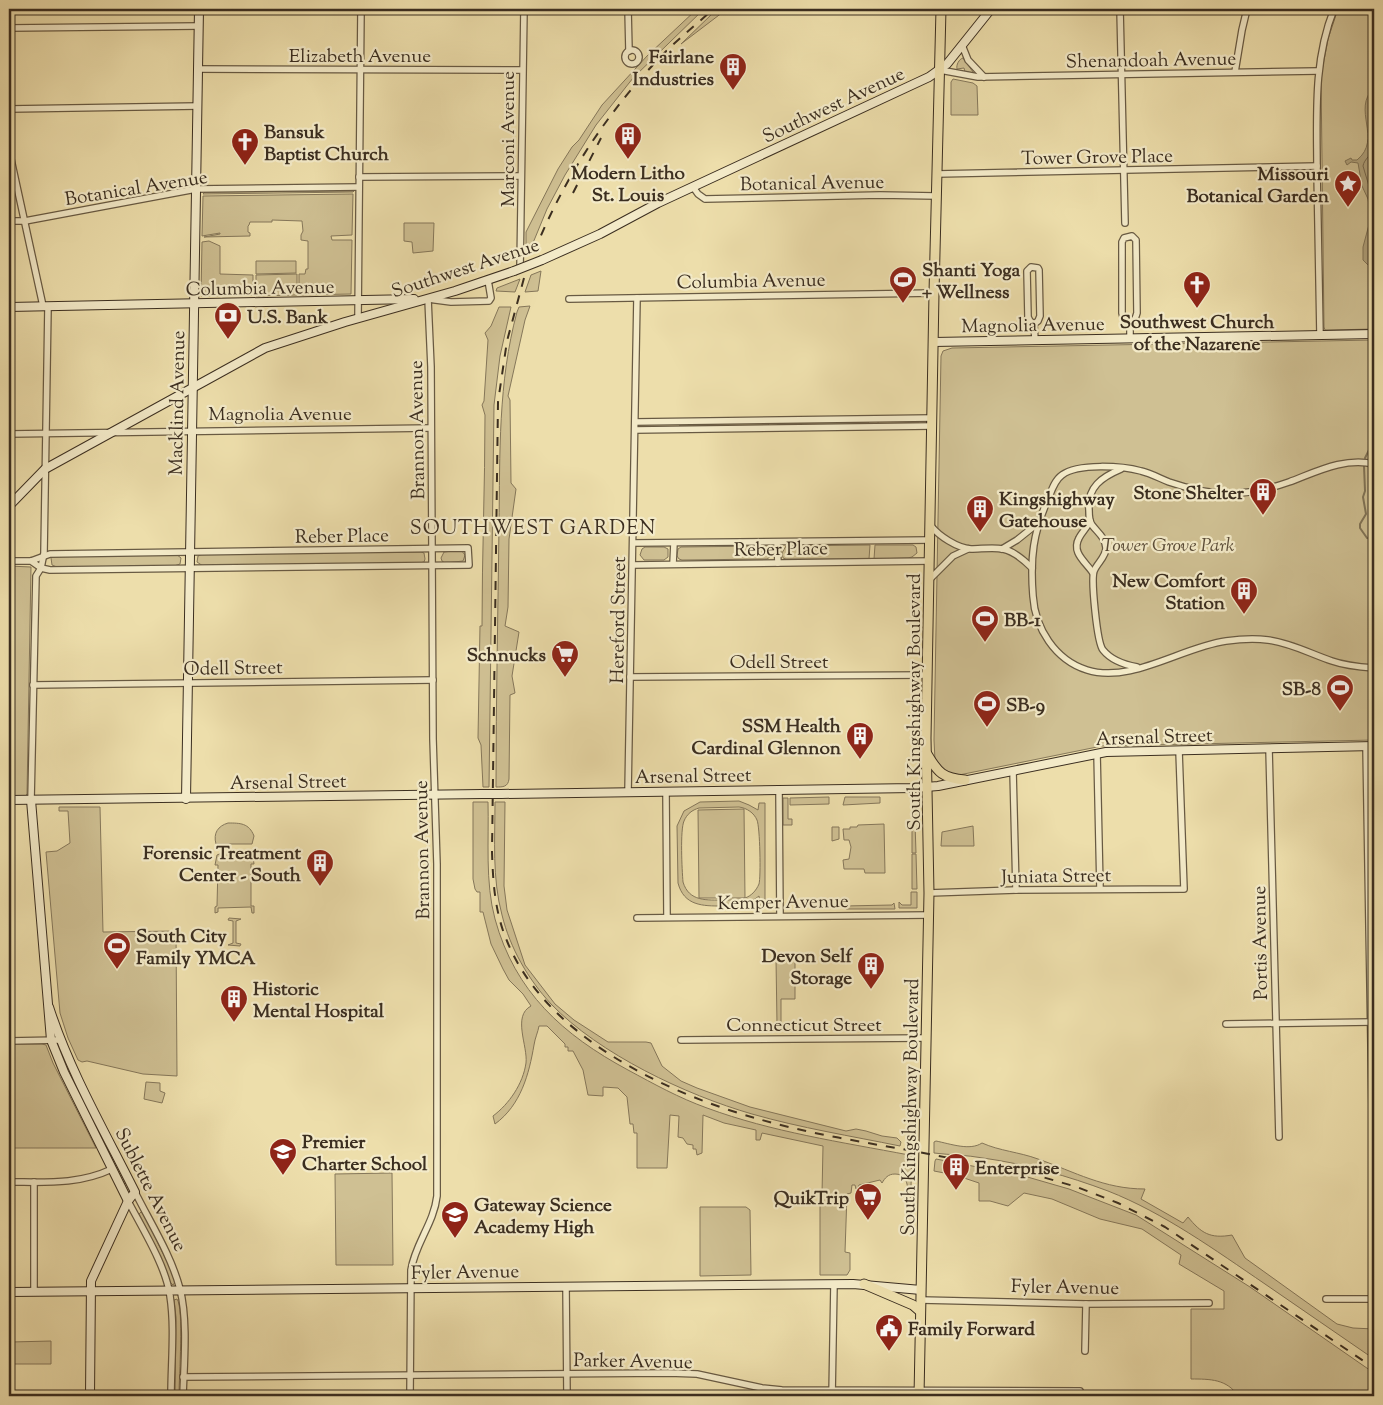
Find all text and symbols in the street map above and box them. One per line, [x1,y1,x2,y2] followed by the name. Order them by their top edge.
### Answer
[289,44,431,71] street label: Elizabeth Avenue
[633,45,715,94] place label: Fairlane Industries
[1066,47,1237,76] street label: Shenandoah Avenue
[718,52,748,91] building icon: Fairlane Industries
[759,61,910,151] street label: Southwest Avenue
[496,71,523,207] street label: Marconi Avenue
[264,120,390,169] place label: Bansuk Baptist Church
[613,121,643,160] building icon: Modern Litho St. Louis
[230,127,260,166] church icon: Bansuk Baptist Church
[1021,144,1173,173] street label: Tower Grove Place
[571,161,686,210] place label: Modern Litho St. Louis
[1186,162,1330,211] place label: Missouri Botanical Garden
[63,165,210,214] street label: Botanical Avenue
[1333,169,1363,208] place icon: Missouri Botanical Garden
[740,170,885,199] street label: Botanical Avenue
[388,233,543,306] street label: Southwest Avenue
[922,258,1021,307] place label: Shanti Yoga + Wellness
[888,265,918,304] sports icon: Shanti Yoga + Wellness
[676,268,826,297] street label: Columbia Avenue
[1182,270,1212,309] church icon: Southwest Church of the Nazarene
[185,275,335,304] street label: Columbia Avenue
[213,301,243,340] bank icon: U.S. Bank
[247,305,329,332] place label: U.S. Bank
[1120,310,1275,359] place label: Southwest Church of the Nazarene
[961,312,1105,341] street label: Magnolia Avenue
[164,330,193,476] street label: Macklind Avenue
[404,360,433,500] street label: Brannon Avenue
[208,402,352,429] street label: Magnolia Avenue
[1248,477,1278,516] building icon: Stone Shelter
[1133,481,1245,508] place label: Stone Shelter
[999,487,1115,536] place label: Kingshighway Gatehouse
[965,494,995,533] building icon: Kingshighway Gatehouse
[410,515,656,544] district label: SOUTHWEST GARDEN
[295,523,389,552] street label: Reber Place
[1102,533,1235,560] park label: Tower Grove Park
[734,536,828,565] street label: Reber Place
[605,556,634,684] street label: Hereford Street
[1112,569,1226,618] place label: New Comfort Station
[902,573,929,831] street label: South Kingshighway Boulevard
[1229,576,1259,615] building icon: New Comfort Station
[970,604,1000,643] sports icon: BB-1
[1004,608,1041,635] place label: BB-1
[550,639,580,678] supermarket icon: Schnucks
[467,643,547,670] place label: Schnucks
[729,650,829,677] street label: Odell Street
[183,655,283,684] street label: Odell Street
[1325,673,1355,712] sports icon: SB-8
[1282,677,1321,704] place label: SB-8
[972,689,1002,728] sports icon: SB-9
[1006,693,1045,720] place label: SB-9
[691,714,842,763] place label: SSM Health Cardinal Glennon
[845,721,875,760] building icon: SSM Health Cardinal Glennon
[1095,723,1213,754] street label: Arsenal Street
[634,763,752,792] street label: Arsenal Street
[229,769,347,798] street label: Arsenal Street
[409,780,438,920] street label: Brannon Avenue
[143,841,302,890] place label: Forensic Treatment Center - South
[305,848,335,887] building icon: Forensic Treatment Center - South
[1000,863,1112,892] street label: Juniata Street
[1247,885,1276,1000] street label: Portis Avenue
[717,889,849,918] street label: Kemper Avenue
[136,924,256,973] place label: South City Family YMCA
[102,931,132,970] sports icon: South City Family YMCA
[761,944,853,993] place label: Devon Self Storage
[856,951,886,990] building icon: Devon Self Storage
[253,977,385,1026] place label: Historic Mental Hospital
[896,978,927,1236] street label: South Kingshighway Boulevard
[219,984,249,1023] building icon: Historic Mental Hospital
[726,1013,882,1040] street label: Connecticut Street
[107,1124,193,1257] street label: Sublette Avenue
[302,1130,428,1179] place label: Premier Charter School
[268,1137,298,1176] school or university icon: Premier Charter School
[941,1152,971,1191] building icon: Enterprise
[975,1156,1060,1183] place label: Enterprise
[853,1182,883,1221] supermarket icon: QuikTrip
[773,1186,849,1213] place label: QuikTrip
[474,1193,612,1242] place label: Gateway Science Academy High
[440,1200,470,1239] school or university icon: Gateway Science Academy High
[411,1259,520,1288] street label: Fyler Avenue
[1011,1274,1119,1303] street label: Fyler Avenue
[874,1313,904,1352] public building icon: Family Forward
[908,1317,1035,1344] place label: Family Forward
[573,1348,693,1377] street label: Parker Avenue

